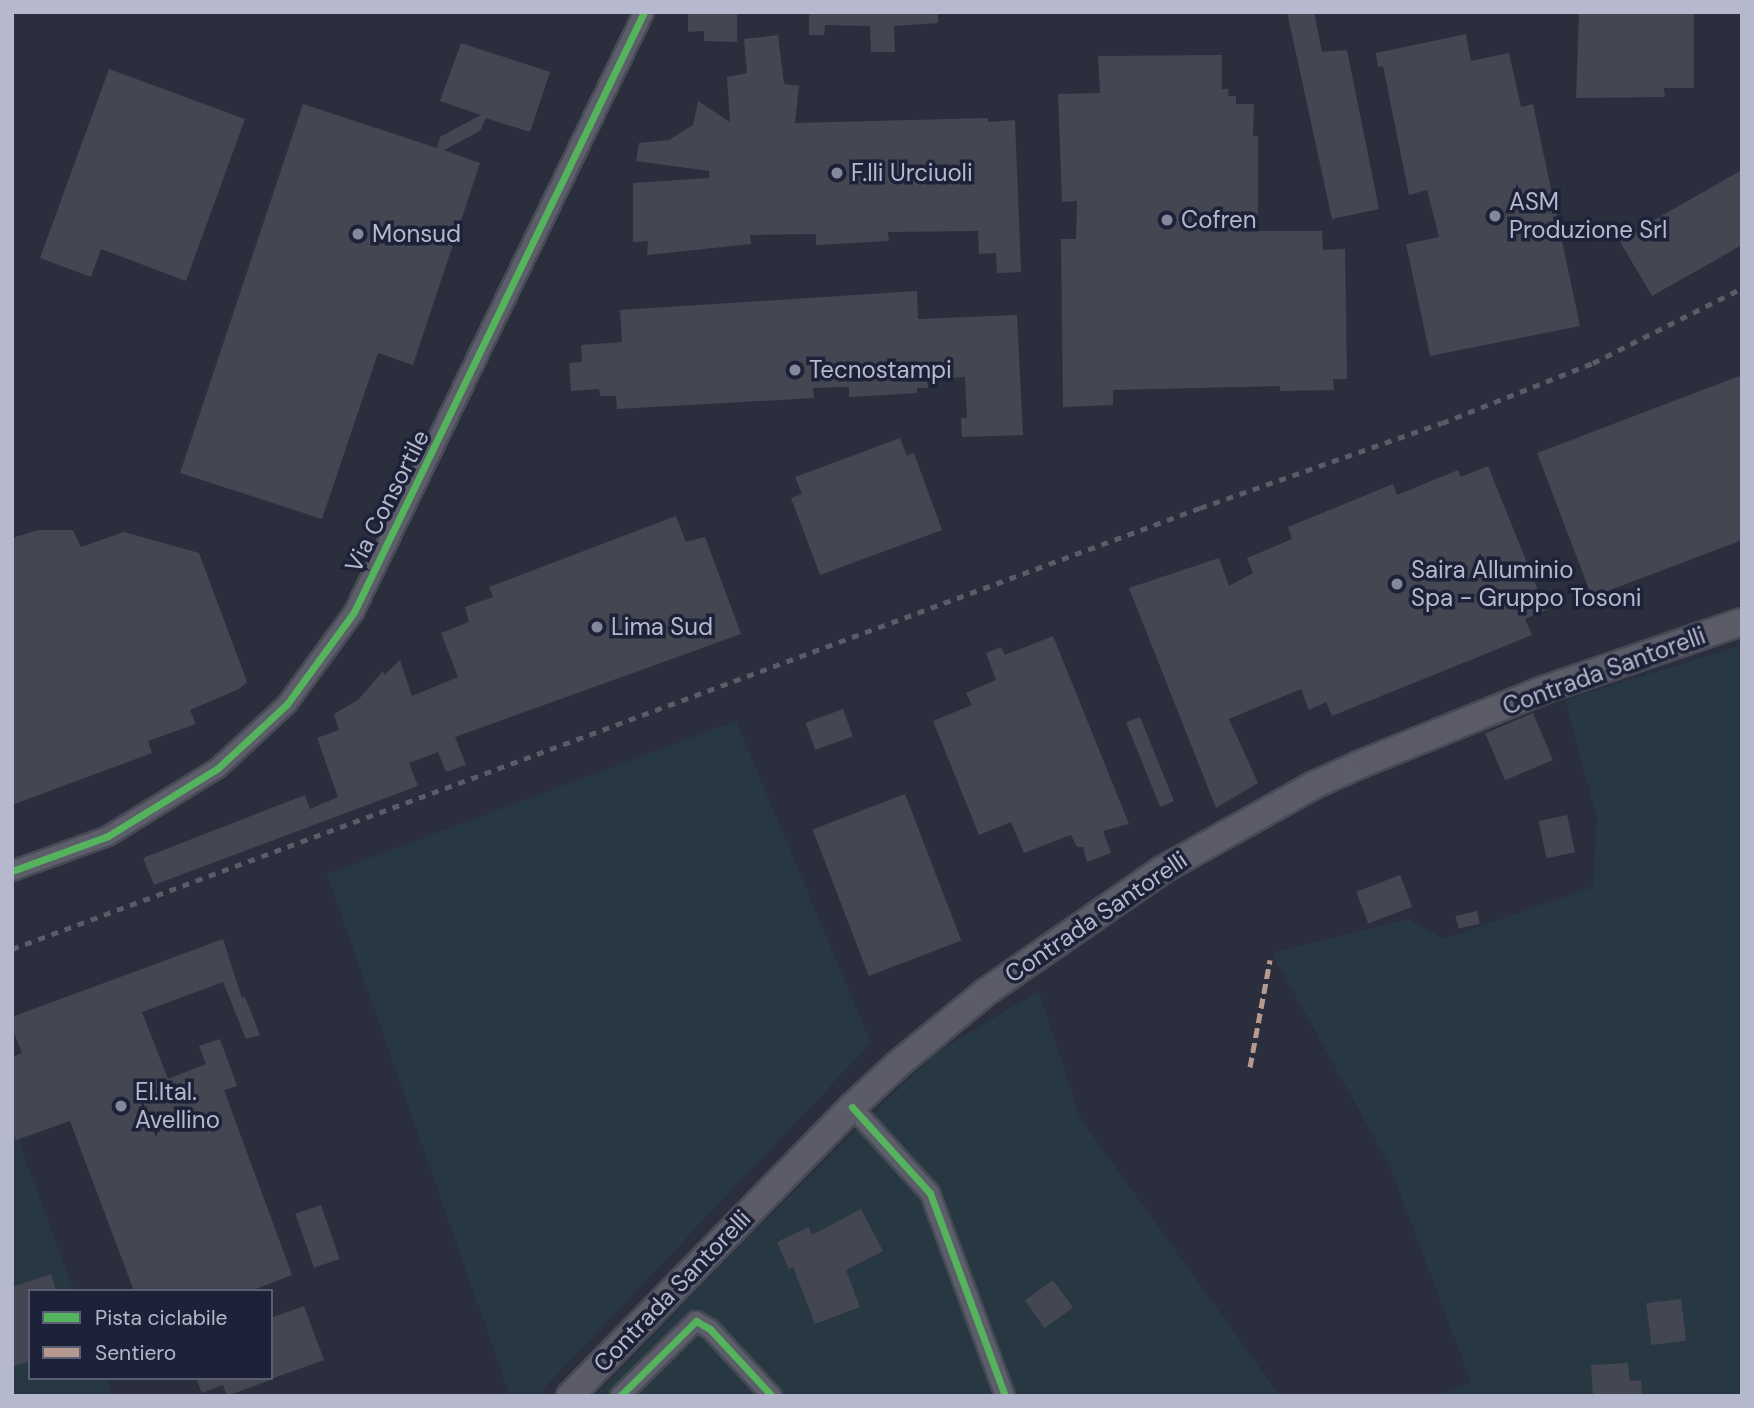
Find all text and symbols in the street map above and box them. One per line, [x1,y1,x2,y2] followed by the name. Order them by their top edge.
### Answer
[851,159,973,187] place label: F.lli Urciuoli
[829,165,845,181] marker: F.lli Urciuoli
[1509,188,1667,244] place label: ASM Produzione Srl
[1181,206,1256,234] place label: Cofren
[1487,208,1503,224] marker: ASM Produzione Srl
[1159,212,1175,228] marker: Cofren
[372,220,461,248] place label: Monsud
[350,226,366,242] marker: Monsud
[809,356,952,384] place label: Tecnostampi
[787,362,803,378] marker: Tecnostampi
[339,425,435,577] street label: Via Consortile
[1411,556,1642,612] place label: Saira Alluminio Spa - Gruppo Tosoni
[1389,576,1405,592] marker: Saira Alluminio Spa - Gruppo Tosoni
[611,613,713,641] place label: Lima Sud
[589,619,605,635] marker: Lima Sud
[1499,621,1709,721] street label: Contrada Santorelli
[999,845,1193,989] street label: Contrada Santorelli
[135,1078,220,1134] place label: El.Ital. Avellino
[113,1098,129,1114] marker: El.Ital. Avellino
[587,1204,757,1378] street label: Contrada Santorelli
[28,1289,273,1380] legend
[95,1304,228,1332] text: Pista ciclabile
[95,1339,176,1367] text: Sentiero

